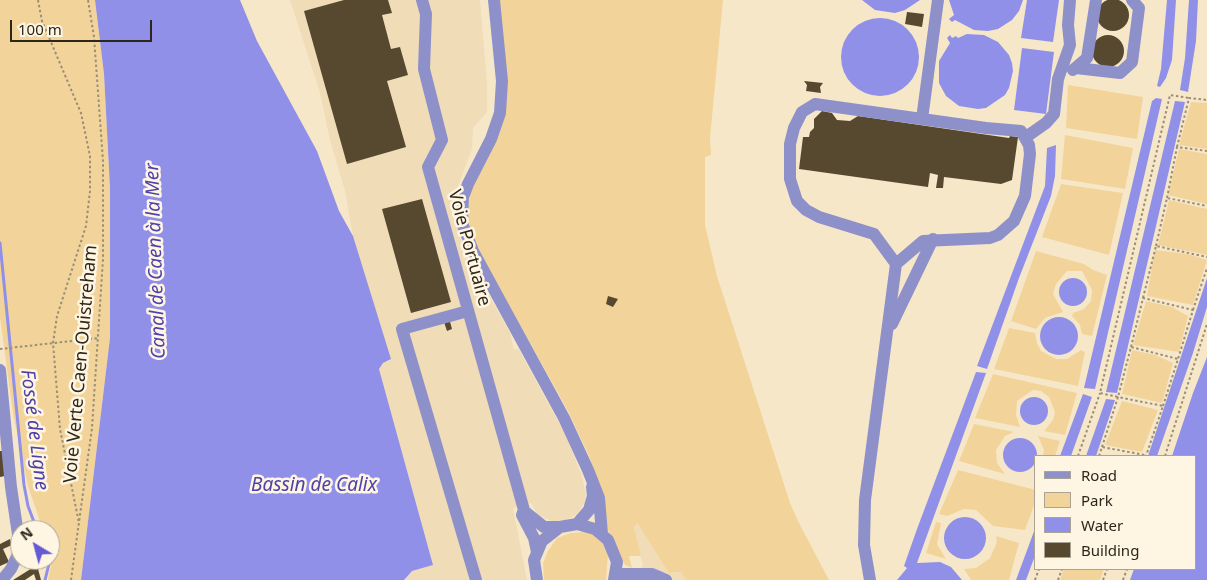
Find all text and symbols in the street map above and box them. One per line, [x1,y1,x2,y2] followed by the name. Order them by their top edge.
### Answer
[12,10,155,42] scale bar
[18,19,62,39] text: 100 m
[141,163,171,359] water label: Canal de Caen à la Mer
[443,187,495,309] street label: Voie Portuaire
[60,244,102,484] street label: Voie Verte Caen-Ouistreham
[15,368,53,492] water label: Fossé de Ligne
[1034,455,1197,570] legend
[1081,465,1117,485] text: Road
[251,475,377,497] water label: Bassin de Calix
[1081,490,1113,510] text: Park
[1081,515,1123,535] text: Water
[10,520,60,570] north arrow
[16,522,37,544] text: N
[1081,540,1139,560] text: Building

